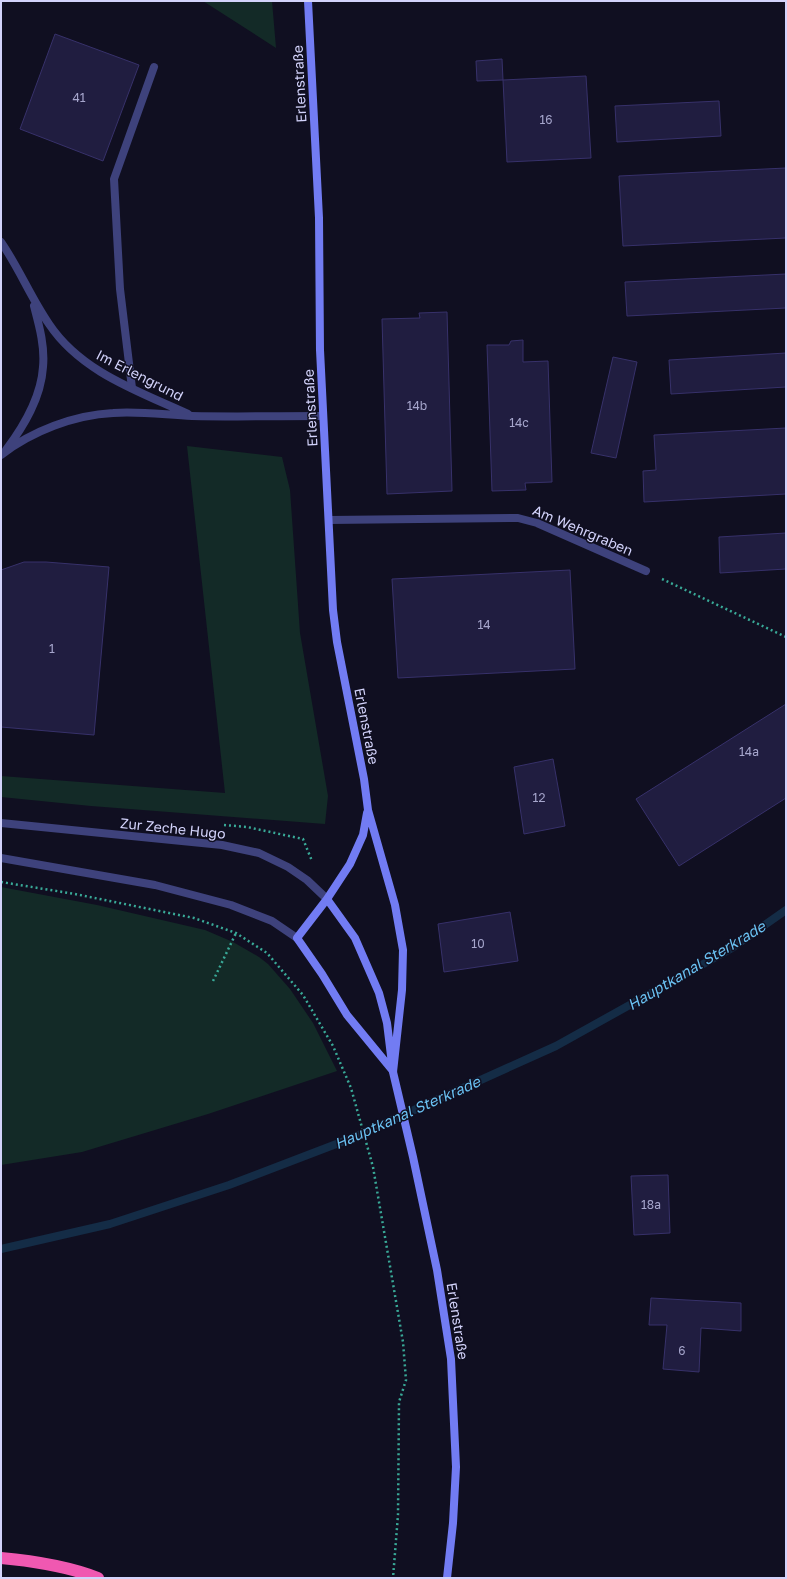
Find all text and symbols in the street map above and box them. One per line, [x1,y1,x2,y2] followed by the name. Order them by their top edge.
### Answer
[288,45,310,123] street label: Erlenstraße
[72,90,86,105] house number: 41
[539,112,553,127] house number: 16
[94,346,186,404] street label: Im Erlengrund
[299,369,321,447] street label: Erlenstraße
[407,398,427,413] house number: 14b
[509,415,529,430] house number: 14c
[530,501,636,559] street label: Am Wehrgraben
[477,617,491,632] house number: 14
[49,641,55,656] house number: 1
[351,686,383,766] street label: Erlenstraße
[739,744,759,759] house number: 14a
[533,790,545,805] house number: 12
[120,814,226,842] street label: Zur Zeche Hugo
[624,916,769,1013] water label: Hauptkanal Sterkrade
[471,936,485,951] house number: 10
[331,1071,484,1152] water label: Hauptkanal Sterkrade
[641,1197,661,1212] house number: 18a
[444,1281,472,1361] street label: Erlenstraße
[678,1343,686,1358] house number: 6

